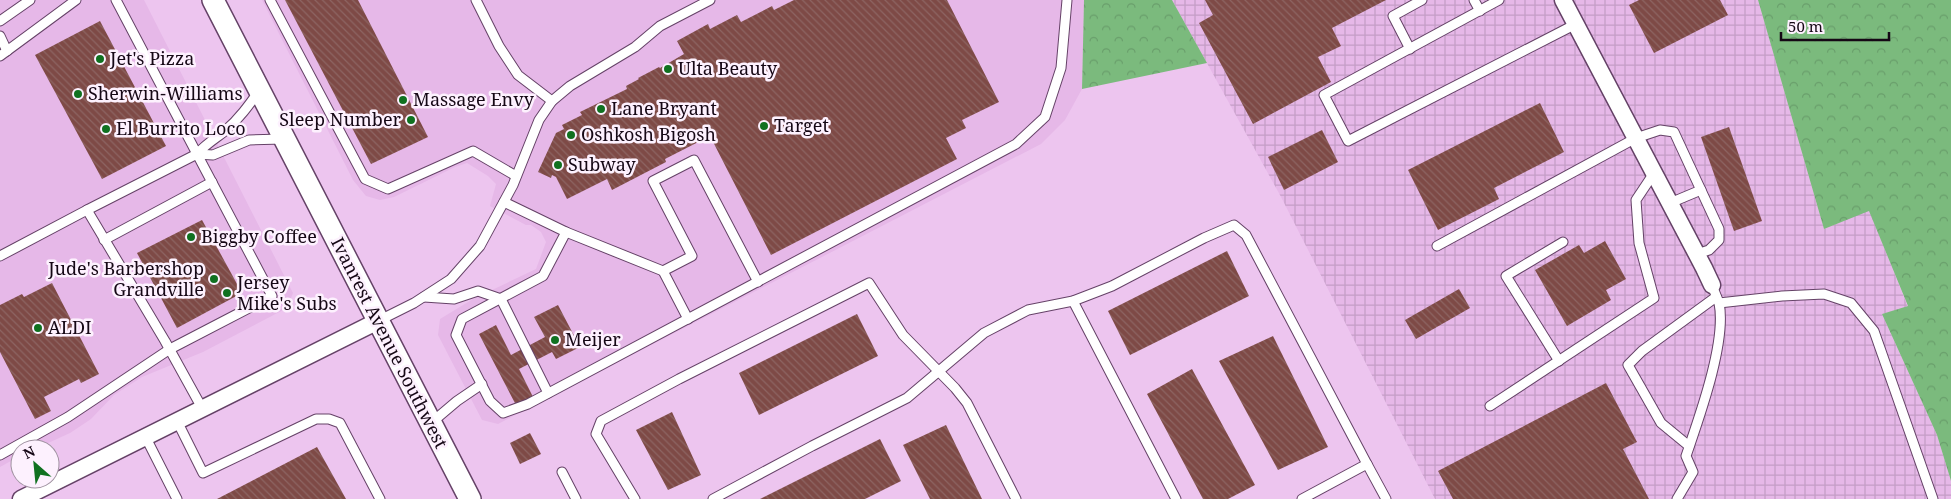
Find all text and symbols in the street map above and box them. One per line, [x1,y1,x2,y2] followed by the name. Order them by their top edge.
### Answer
[1781,10,1888,42] scale bar
[1788,16,1823,36] text: 50 m
[109,46,194,70] place label: Jet's Pizza
[94,53,106,65] marker: Jet's Pizza
[678,56,778,80] place label: Ulta Beauty
[662,63,674,75] marker: Ulta Beauty
[88,81,243,105] place label: Sherwin-Williams
[413,87,535,111] place label: Massage Envy
[72,88,84,100] marker: Sherwin-Williams
[397,94,409,106] marker: Massage Envy
[611,96,717,120] place label: Lane Bryant
[595,103,607,115] marker: Lane Bryant
[279,107,402,131] place label: Sleep Number
[774,113,829,137] place label: Target
[405,114,417,126] marker: Sleep Number
[116,116,246,140] place label: El Burrito Loco
[758,120,770,132] marker: Target
[581,122,716,146] place label: Oshkosh Bigosh
[100,123,112,135] marker: El Burrito Loco
[565,129,577,141] marker: Oshkosh Bigosh
[568,152,637,176] place label: Subway
[552,159,564,171] marker: Subway
[201,224,317,248] place label: Biggby Coffee
[185,231,197,243] marker: Biggby Coffee
[326,233,454,452] street label: Ivanrest Avenue Southwest
[47,256,204,301] place label: Jude's Barbershop Grandville
[236,270,337,315] place label: Jersey Mike's Subs
[208,273,220,285] marker: Jude's Barbershop Grandville
[221,287,233,299] marker: Jersey Mike's Subs
[48,315,92,339] place label: ALDI
[32,322,44,334] marker: ALDI
[565,327,621,351] place label: Meijer
[549,334,561,346] marker: Meijer
[10,439,60,489] north arrow
[20,441,38,463] text: N

